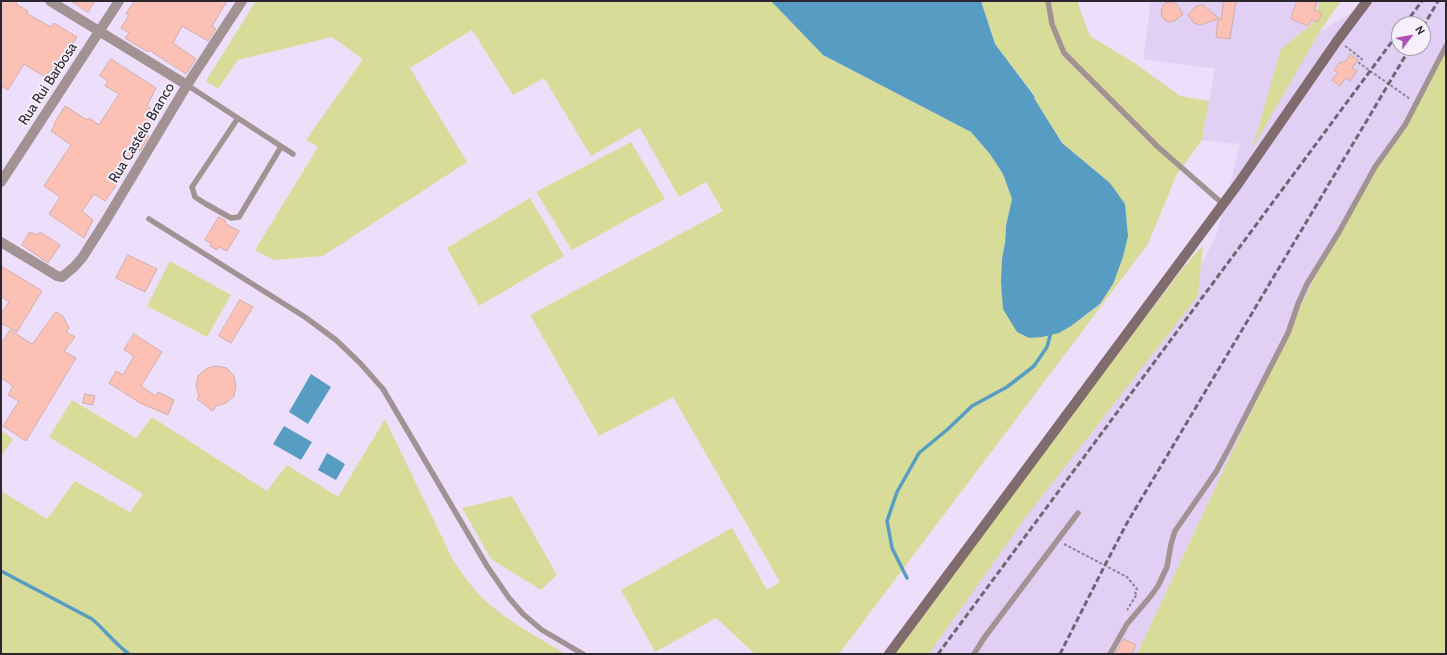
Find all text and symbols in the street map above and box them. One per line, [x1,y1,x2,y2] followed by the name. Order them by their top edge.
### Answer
[1391,16,1431,56] north arrow
[1412,23,1428,37] text: N
[15,40,81,128] street label: Rua Rui Barbosa
[106,80,178,186] street label: Rua Castelo Branco

